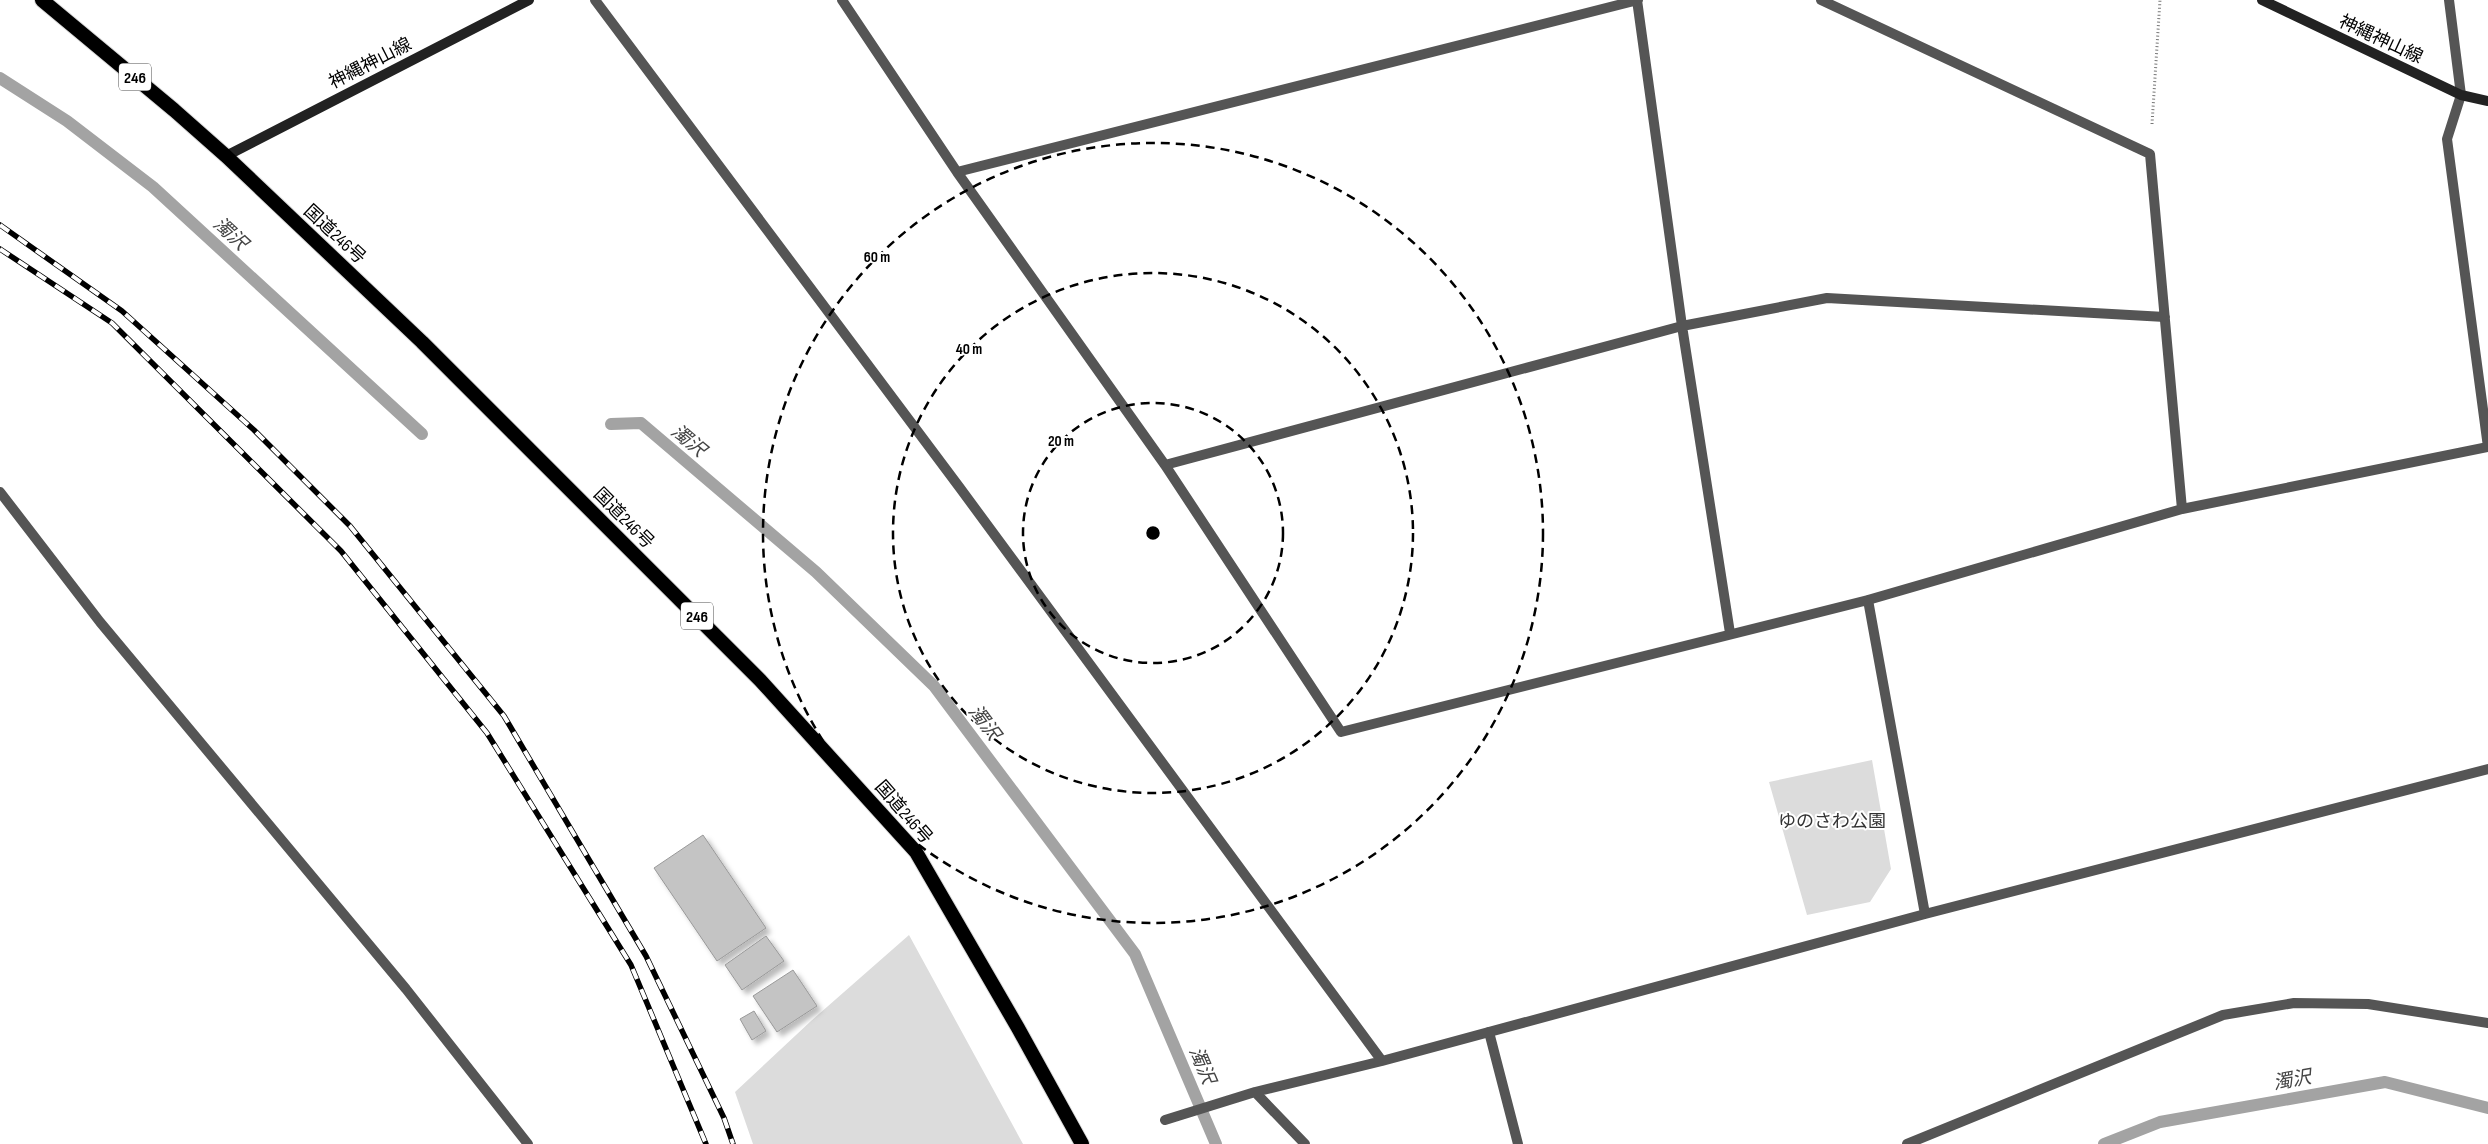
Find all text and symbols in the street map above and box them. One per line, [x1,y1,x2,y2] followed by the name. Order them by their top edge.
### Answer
[2336,11,2426,68] street label: 神縄神山線
[325,34,415,93] street label: 神縄神山線
[119,64,151,90] road number: 246
[299,201,370,268] street label: 国道246号
[208,213,254,258] water label: 濁沢
[864,248,890,267] text: 60 m
[956,340,982,359] text: 40 m
[666,420,712,464] water label: 濁沢
[1048,432,1074,451] text: 20 m
[589,484,658,553] street label: 国道246号
[1144,524,1162,542] centre of rings
[681,602,713,630] road number: 246
[963,701,1006,747] water label: 濁沢
[871,776,937,848] street label: 国道246号
[1778,811,1886,832] park label: ゆのさわ公園
[1184,1044,1221,1090] water label: 濁沢
[2272,1065,2316,1095] water label: 濁沢

